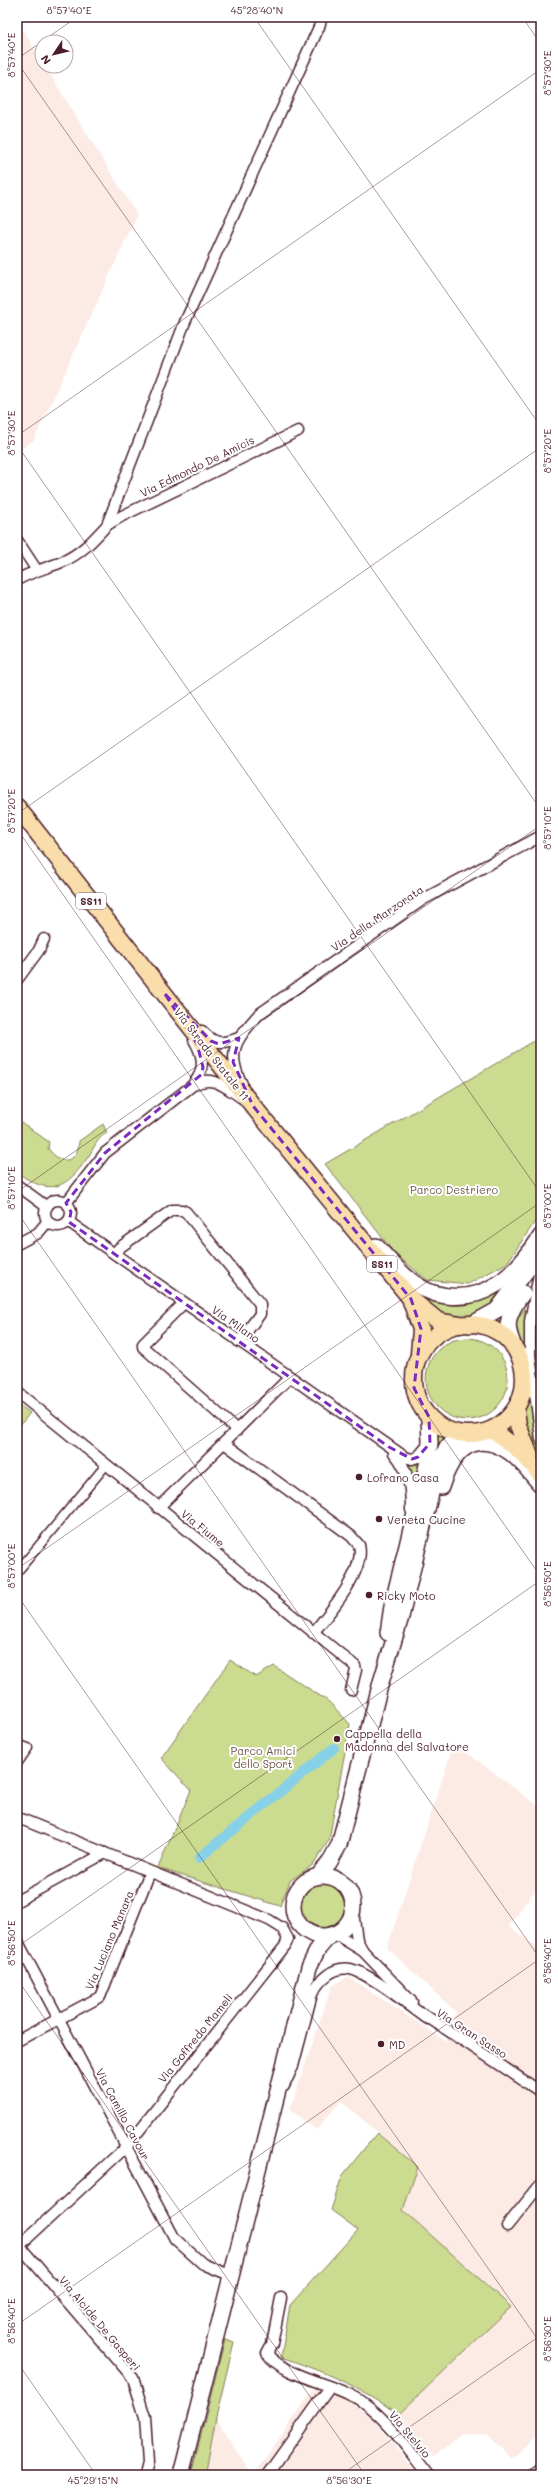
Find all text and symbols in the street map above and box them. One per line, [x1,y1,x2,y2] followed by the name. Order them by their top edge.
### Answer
[47,3,92,17] text: 8°57'40"E
[231,3,283,17] text: 45°28'40"N
[4,32,18,77] text: 8°57'40"E
[34,34,74,74] north arrow
[540,50,554,95] text: 8°57'30"E
[37,52,54,68] text: N
[4,410,18,455] text: 8°57'30"E
[540,428,554,473] text: 8°57'20"E
[137,432,257,500] street label: Via Edmondo De Amicis
[4,788,18,833] text: 8°57'20"E
[540,806,554,850] text: 8°57'10"E
[328,881,426,955] street label: Via della Marzorata
[76,893,106,909] road number: SS11
[171,1004,253,1104] street label: Via Strada Statale 11
[4,1166,18,1210] text: 8°57'10"E
[410,1182,498,1197] park label: Parco Destriero
[540,1183,554,1229] text: 8°57'00"E
[367,1256,397,1272] road number: SS11
[209,1302,263,1346] street label: Via Milano
[367,1470,439,1485] place label: Lofrano Casa
[354,1472,364,1482] marker: Lofrano Casa
[178,1506,228,1550] street label: Via Fiume
[387,1512,466,1527] place label: Veneta Cucine
[374,1514,384,1524] marker: Veneta Cucine
[4,1543,18,1589] text: 8°57'00"E
[540,1561,554,1607] text: 8°56'50"E
[377,1588,436,1603] place label: Ricky Moto
[364,1590,374,1600] marker: Ricky Moto
[345,1726,469,1754] place label: Cappella della Madonna del Salvatore
[332,1734,342,1744] marker: Cappella della Madonna del Salvatore
[230,1743,296,1771] park label: Parco Amici dello Sport
[81,1888,137,1992] street label: Via Luciano Manara
[4,1920,18,1966] text: 8°56'50"E
[540,1938,554,1984] text: 8°56'40"E
[154,1990,236,2086] street label: Via Goffredo Mameli
[434,2005,511,2062] street label: Via Gran Sasso
[389,2037,405,2052] place label: MD
[376,2039,386,2049] marker: MD
[92,2066,154,2162] street label: Via Camillo Cavour
[56,2273,144,2373] street label: Via Alcide De Gasperi
[4,2298,18,2344] text: 8°56'40"E
[540,2316,554,2362] text: 8°56'30"E
[386,2407,434,2461] street label: Via Stelvio
[68,2473,118,2487] text: 45°29'15"N
[326,2473,372,2487] text: 8°56'30"E

